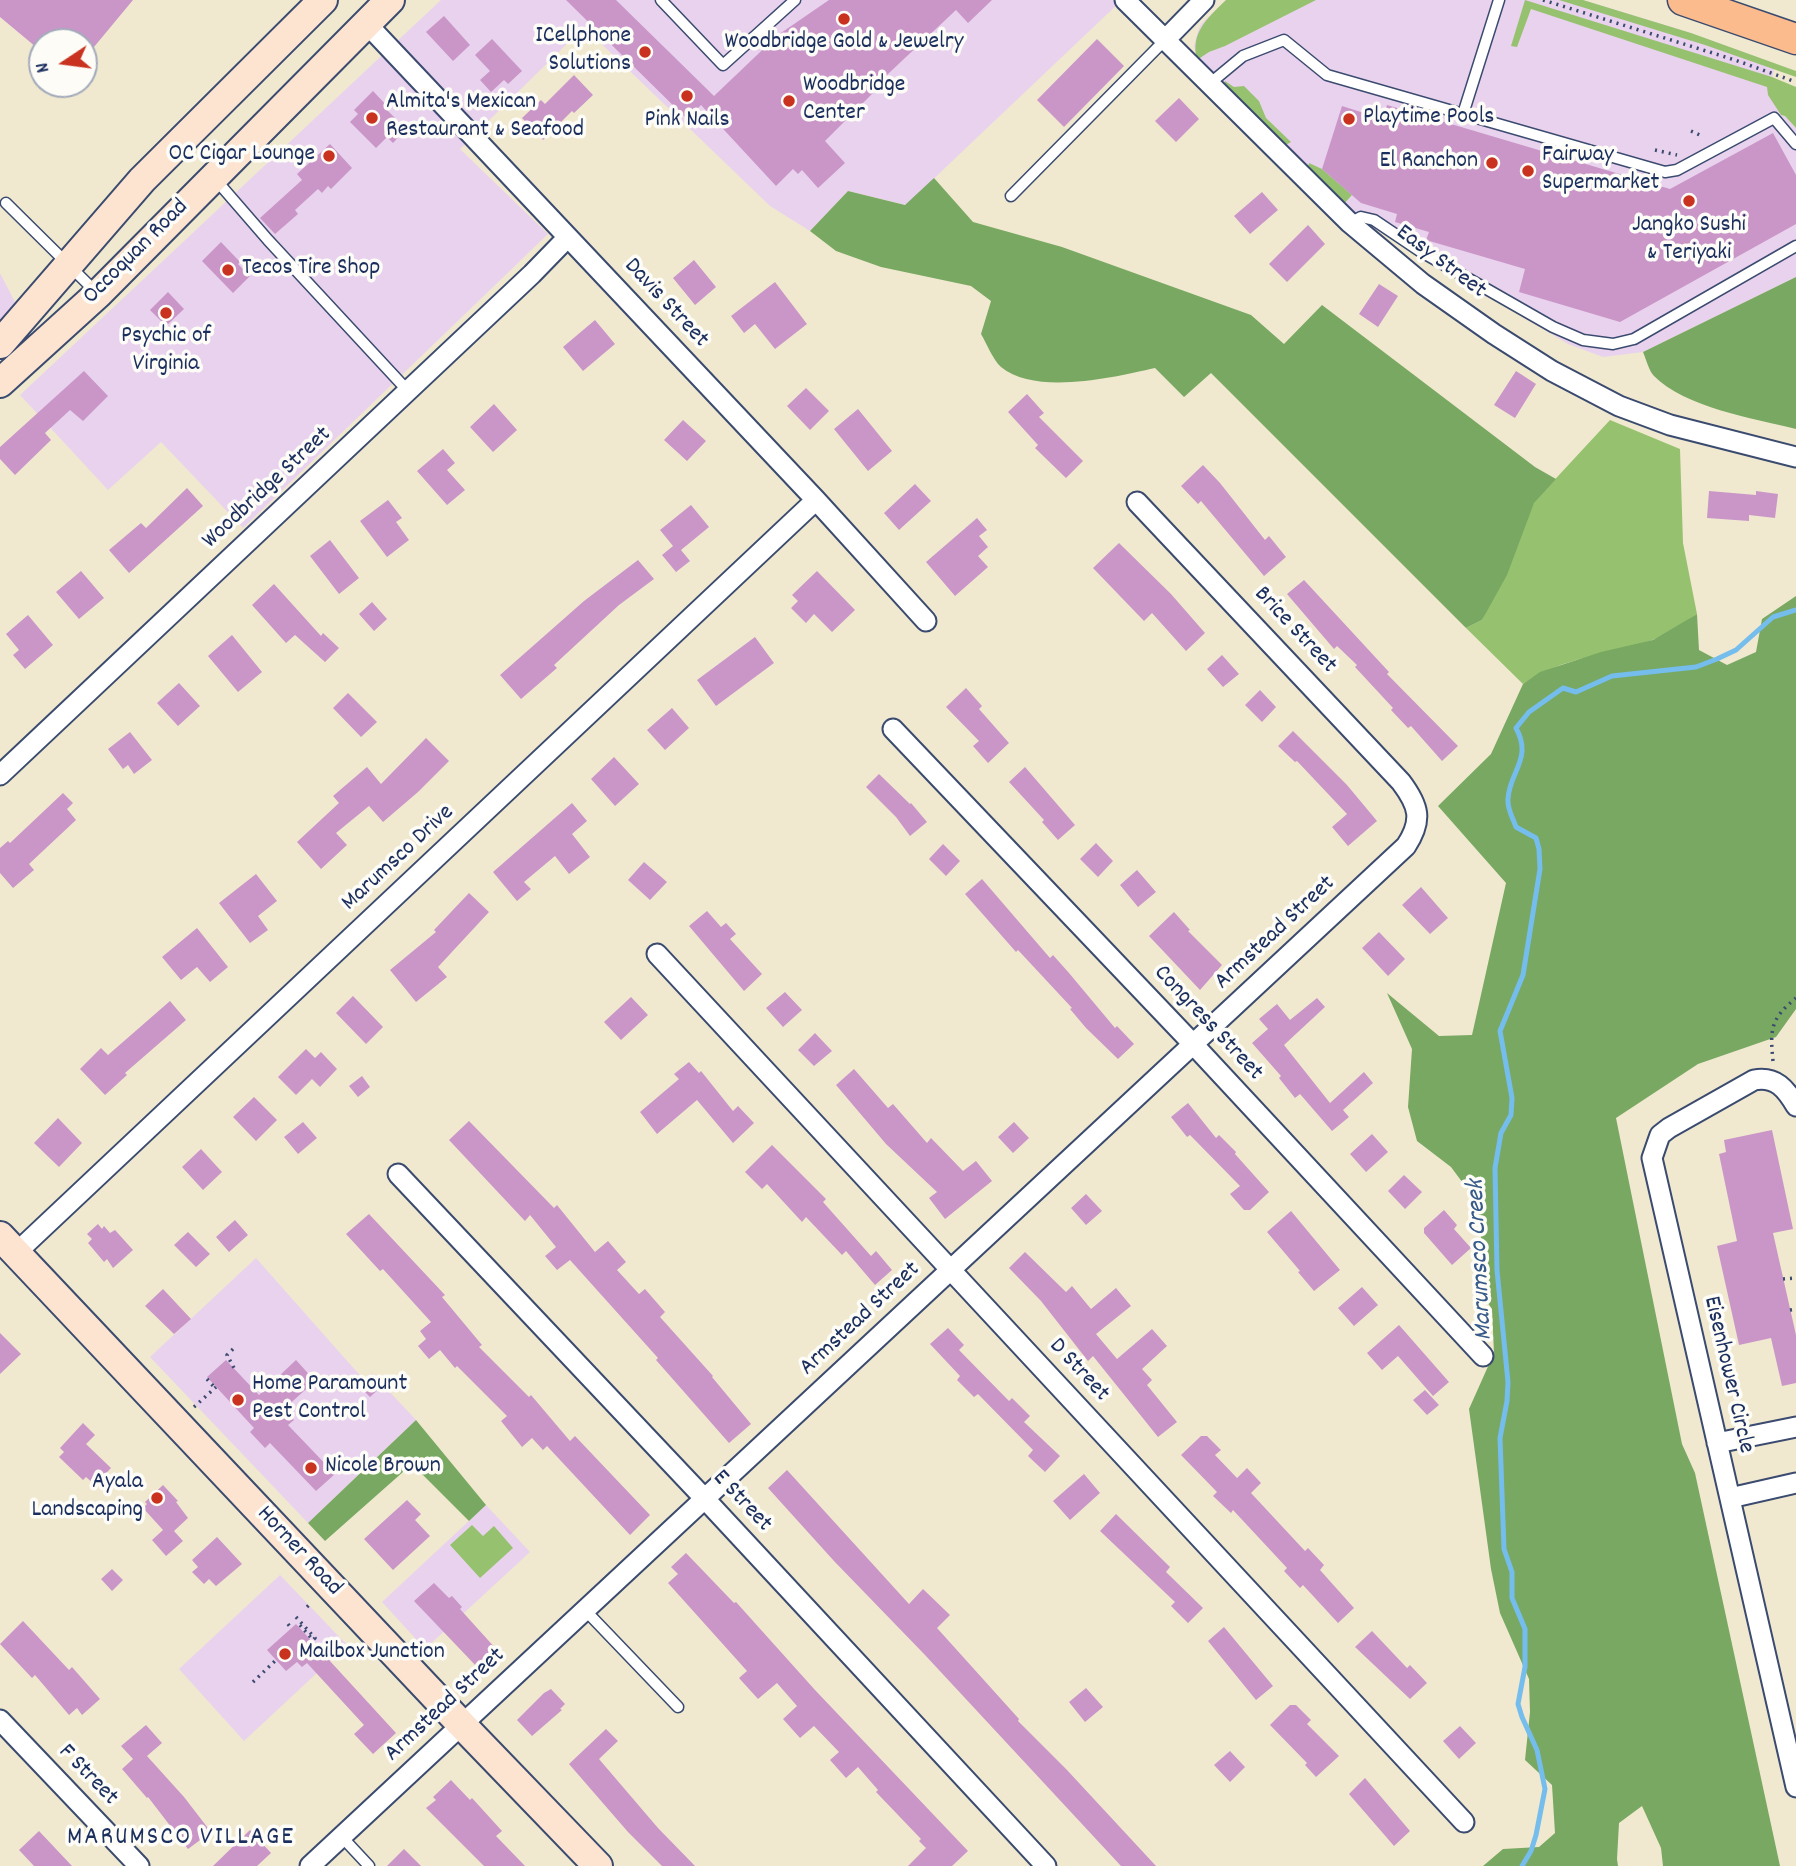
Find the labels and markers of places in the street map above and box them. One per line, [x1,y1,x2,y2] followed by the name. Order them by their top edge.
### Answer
[836,11,852,27] marker: Woodbridge Gold & Jewelry
[535,24,631,80] place label: ICellphone Solutions
[725,30,963,58] place label: Woodbridge Gold & Jewelry
[637,44,653,60] marker: ICellphone Solutions
[803,73,905,129] place label: Woodbridge Center
[679,88,695,104] marker: Pink Nails
[386,90,584,146] place label: Almita's Mexican Restaurant & Seafood
[781,93,797,109] marker: Woodbridge Center
[1363,105,1494,133] place label: Playtime Pools
[644,108,730,136] place label: Pink Nails
[364,110,380,126] marker: Almita's Mexican Restaurant & Seafood
[1341,111,1357,127] marker: Playtime Pools
[168,142,315,170] place label: OC Cigar Lounge
[1542,143,1659,199] place label: Fairway Supermarket
[321,148,337,164] marker: OC Cigar Lounge
[1379,149,1478,177] place label: El Ranchon
[1484,155,1500,171] marker: El Ranchon
[1520,163,1536,179] marker: Fairway Supermarket
[1681,193,1697,209] marker: Jangko Sushi & Teriyaki
[1632,213,1746,269] place label: Jangko Sushi & Teriyaki
[242,256,380,284] place label: Tecos Tire Shop
[220,262,236,278] marker: Tecos Tire Shop
[158,305,174,321] marker: Psychic of Virginia
[121,324,211,380] place label: Psychic of Virginia
[252,1372,407,1428] place label: Home Paramount Pest Control
[230,1392,246,1408] marker: Home Paramount Pest Control
[325,1454,441,1482] place label: Nicole Brown
[303,1460,319,1476] marker: Nicole Brown
[32,1470,143,1526] place label: Ayala Landscaping
[149,1490,165,1506] marker: Ayala Landscaping
[299,1640,445,1668] place label: Mailbox Junction
[277,1646,293,1662] marker: Mailbox Junction

